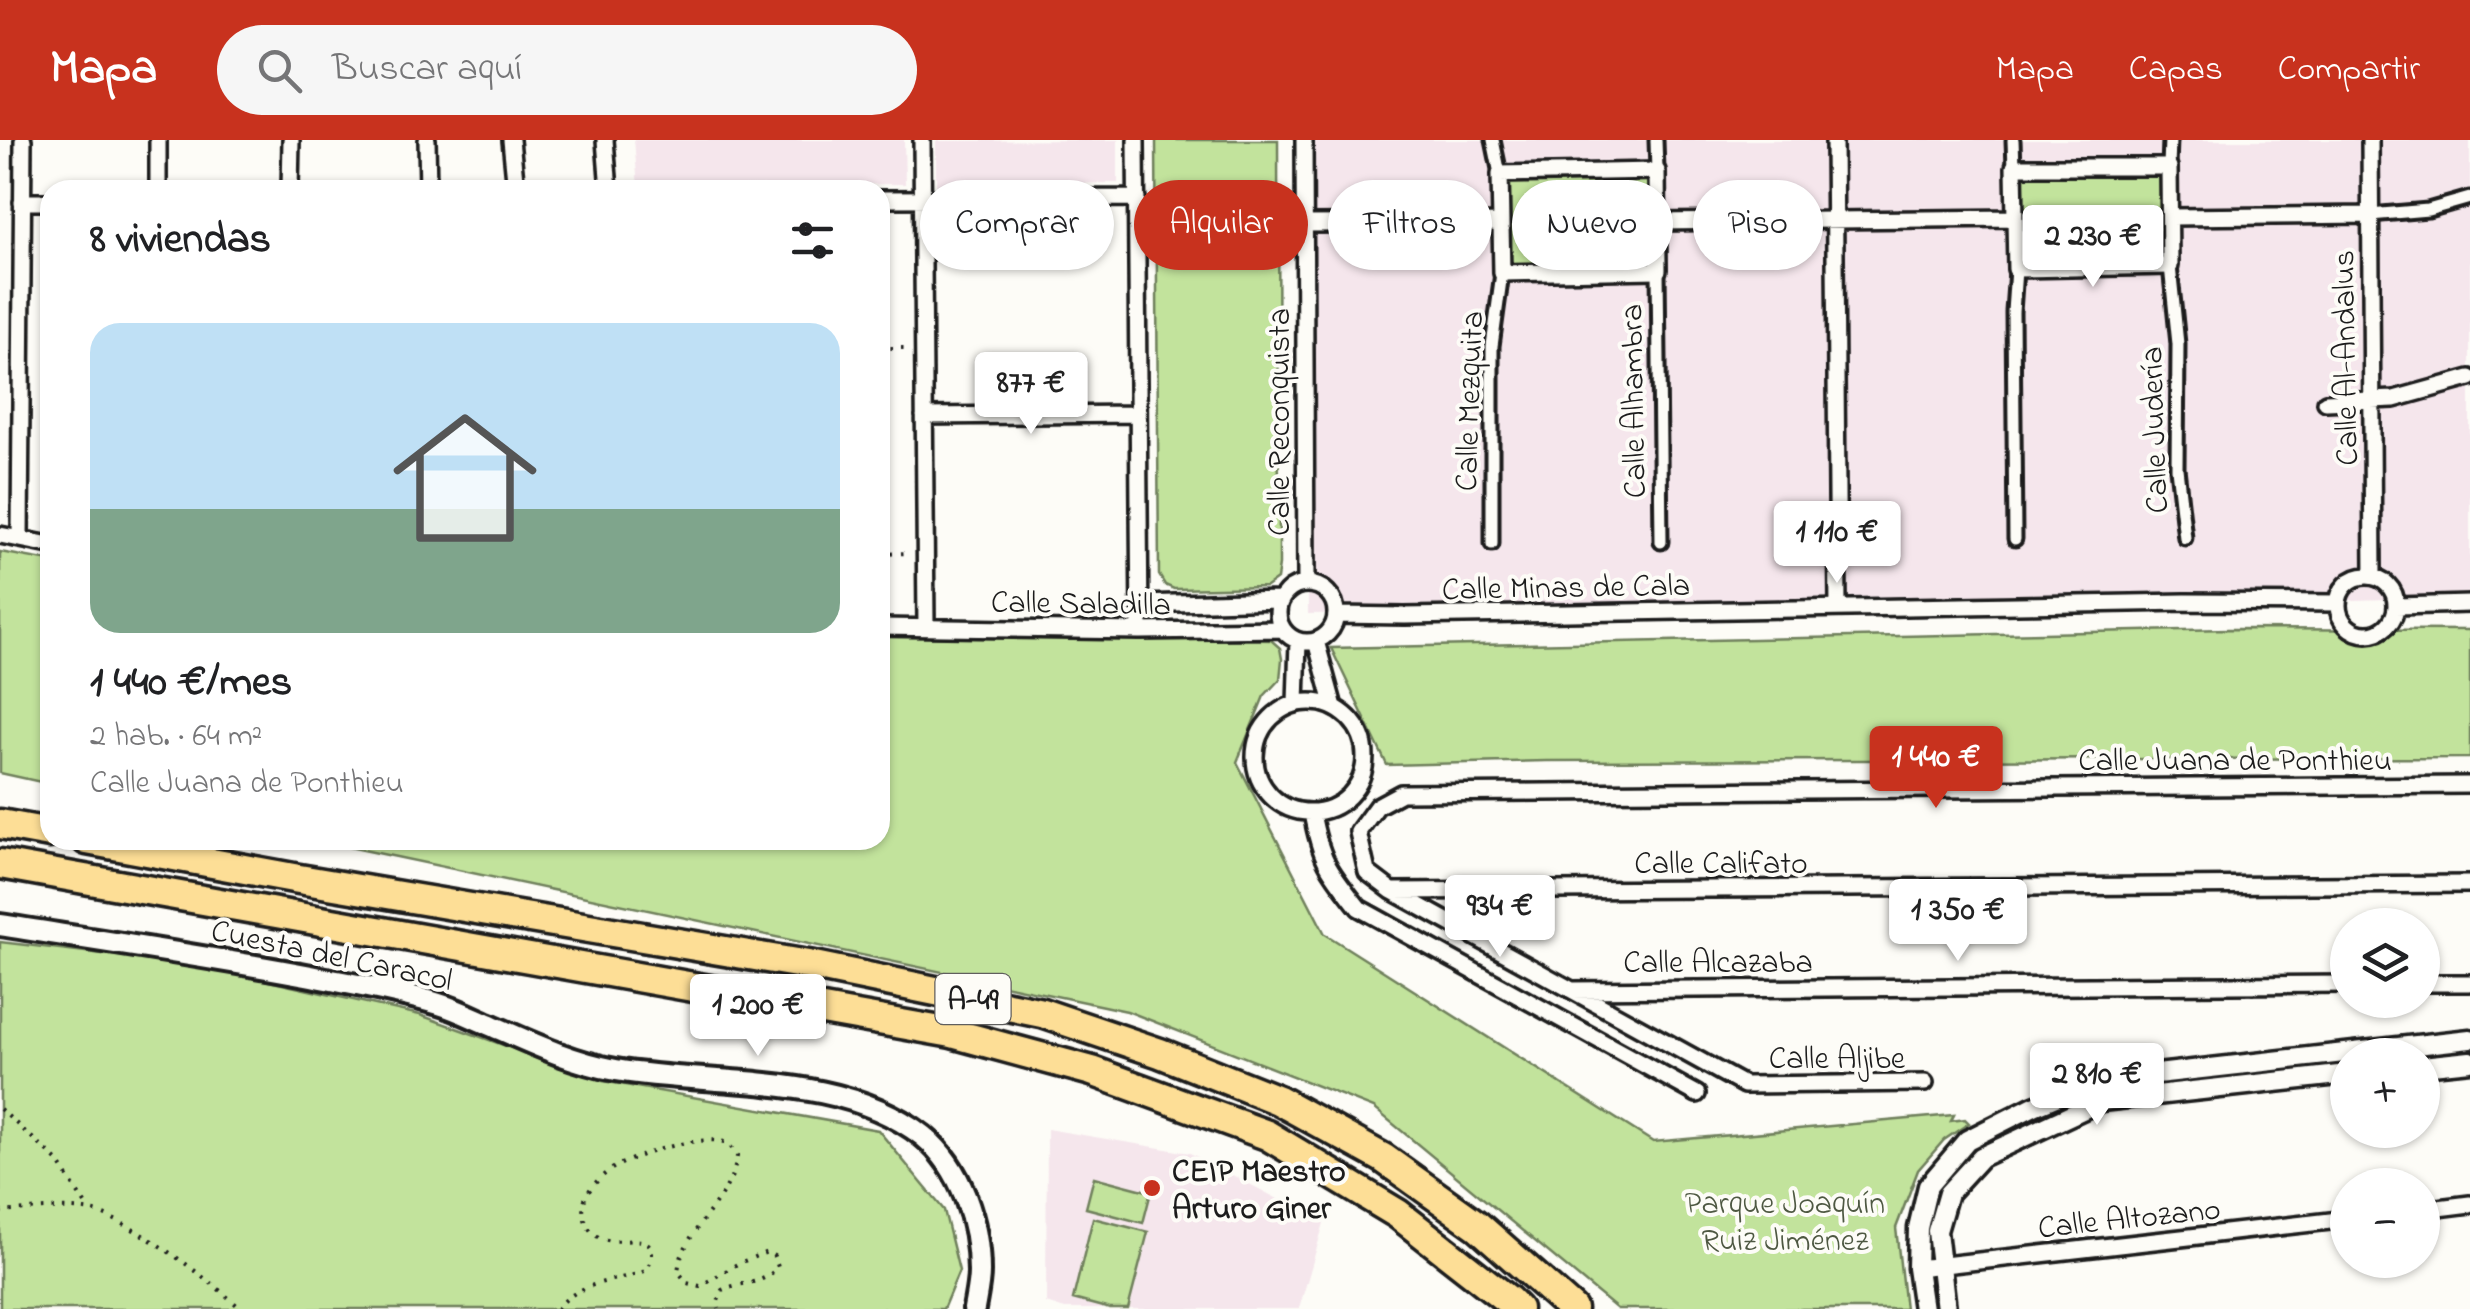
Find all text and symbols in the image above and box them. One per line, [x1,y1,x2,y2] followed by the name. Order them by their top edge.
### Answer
[217,25,917,115] search box
[50,35,157,105] text: Mapa
[332,42,522,98] text: Buscar aquí
[252,43,307,98] icon: search
[1996,45,2074,96] text: Mapa
[2129,45,2223,96] text: Capas
[2278,45,2420,96] text: Compartir
[920,180,1114,270] chip: Comprar
[1134,180,1308,270] chip: Alquilar
[1328,180,1492,270] chip: Filtros
[1512,180,1673,270] chip: Nuevo
[1693,180,1823,270] chip: Piso
[2001,205,2185,290] pin: 2 230 €
[90,210,271,271] text: 8 viviendas
[785,213,840,268] icon: filters
[2044,214,2142,261] text: 2 230 €
[2322,250,2373,466] street label: Calle Al-Andalus
[1610,303,1661,499] street label: Calle Alhambra
[1258,308,1305,536] street label: Calle Reconquista
[1445,310,1498,492] street label: Calle Mezquita
[2130,346,2183,514] street label: Calle Judería
[961,352,1101,437] pin: 877 €
[997,361,1065,408] text: 877 €
[375,388,555,568] icon: home
[1745,501,1929,586] pin: 1 110 €
[1796,510,1878,557] text: 1 110 €
[1442,564,1691,615] street label: Calle Minas de Cala
[990,580,1171,631] street label: Calle Saladilla
[90,653,292,714] text: 1 440 €/mes
[90,714,262,761] text: 2 hab. · 64 m²
[1844,726,2028,811] pin: 1 440 €
[1892,735,1980,782] text: 1 440 €
[2078,739,2392,786] street label: Calle Juana de Ponthieu
[90,761,404,808] text: Calle Juana de Ponthieu
[1634,842,1808,889] street label: Calle Califato
[1430,875,1570,960] pin: 934 €
[1866,879,2050,964] pin: 1 350 €
[1467,884,1533,931] text: 934 €
[1911,888,2005,935] text: 1 350 €
[2330,908,2440,1278] map controls
[2330,908,2440,1018] button: layers
[206,909,456,1006] street label: Cuesta del Caracol
[1623,941,1813,988] street label: Calle Alcazaba
[666,974,850,1059] pin: 1 200 €
[936,974,1010,1024] road number: A-49
[712,983,804,1030] text: 1 200 €
[1769,1037,1906,1084] street label: Calle Aljibe
[2330,1038,2440,1148] button: +
[2005,1043,2189,1128] pin: 2 810 €
[2052,1052,2142,1099] text: 2 810 €
[1172,1150,1346,1234] place label: CEIP Maestro Arturo Giner
[2330,1168,2440,1278] button: −
[1141,1177,1163,1199] marker: CEIP Maestro Arturo Giner
[1685,1182,1885,1266] park label: Parque Joaquín Ruiz Jiménez
[2036,1188,2223,1253] street label: Calle Altozano

